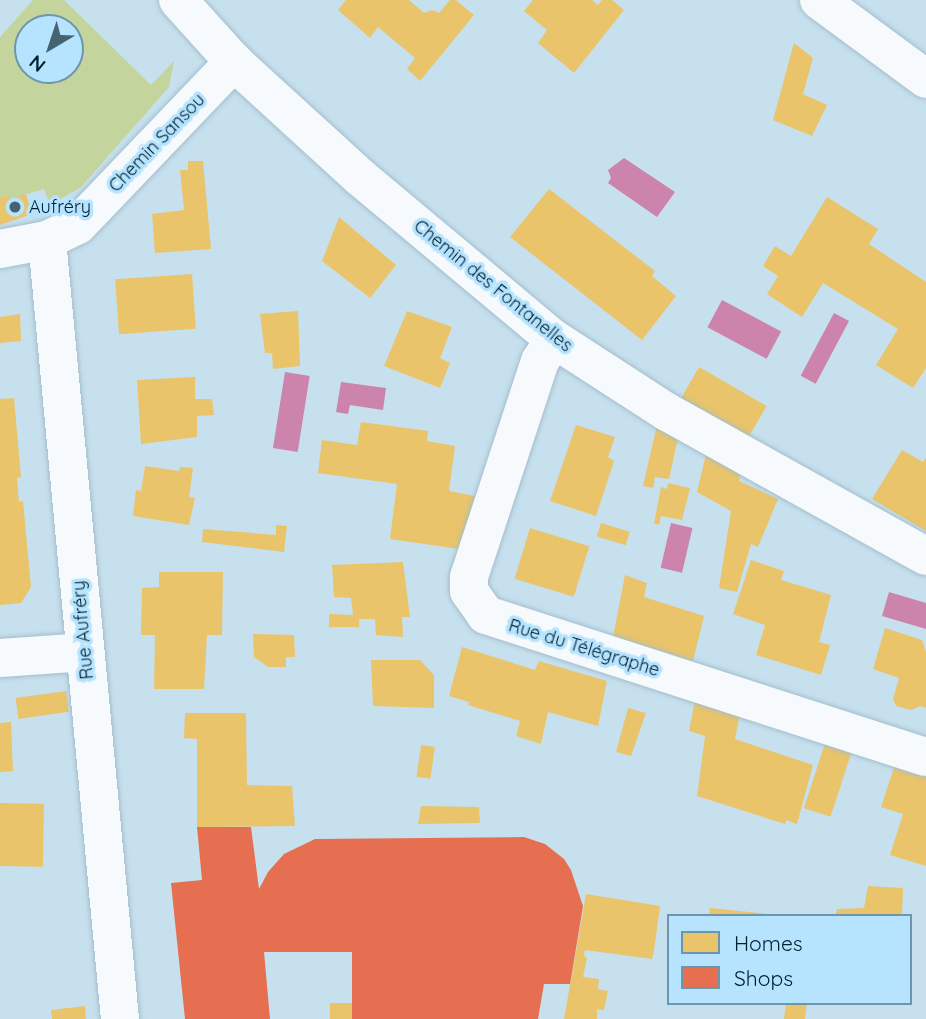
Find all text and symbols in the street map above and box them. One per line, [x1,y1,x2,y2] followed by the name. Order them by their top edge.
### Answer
[14,14,84,84] north arrow
[24,50,50,77] text: N
[105,89,209,197] street label: Chemin Sansou
[29,196,91,218] place label: Aufréry
[7,199,23,215] marker: Aufréry
[409,215,577,357] street label: Chemin des Fontanelles
[68,580,98,680] street label: Rue Aufréry
[506,615,662,681] street label: Rue du Télégraphe
[667,914,912,1005] legend
[734,930,803,956] text: Homes
[734,965,793,991] text: Shops

